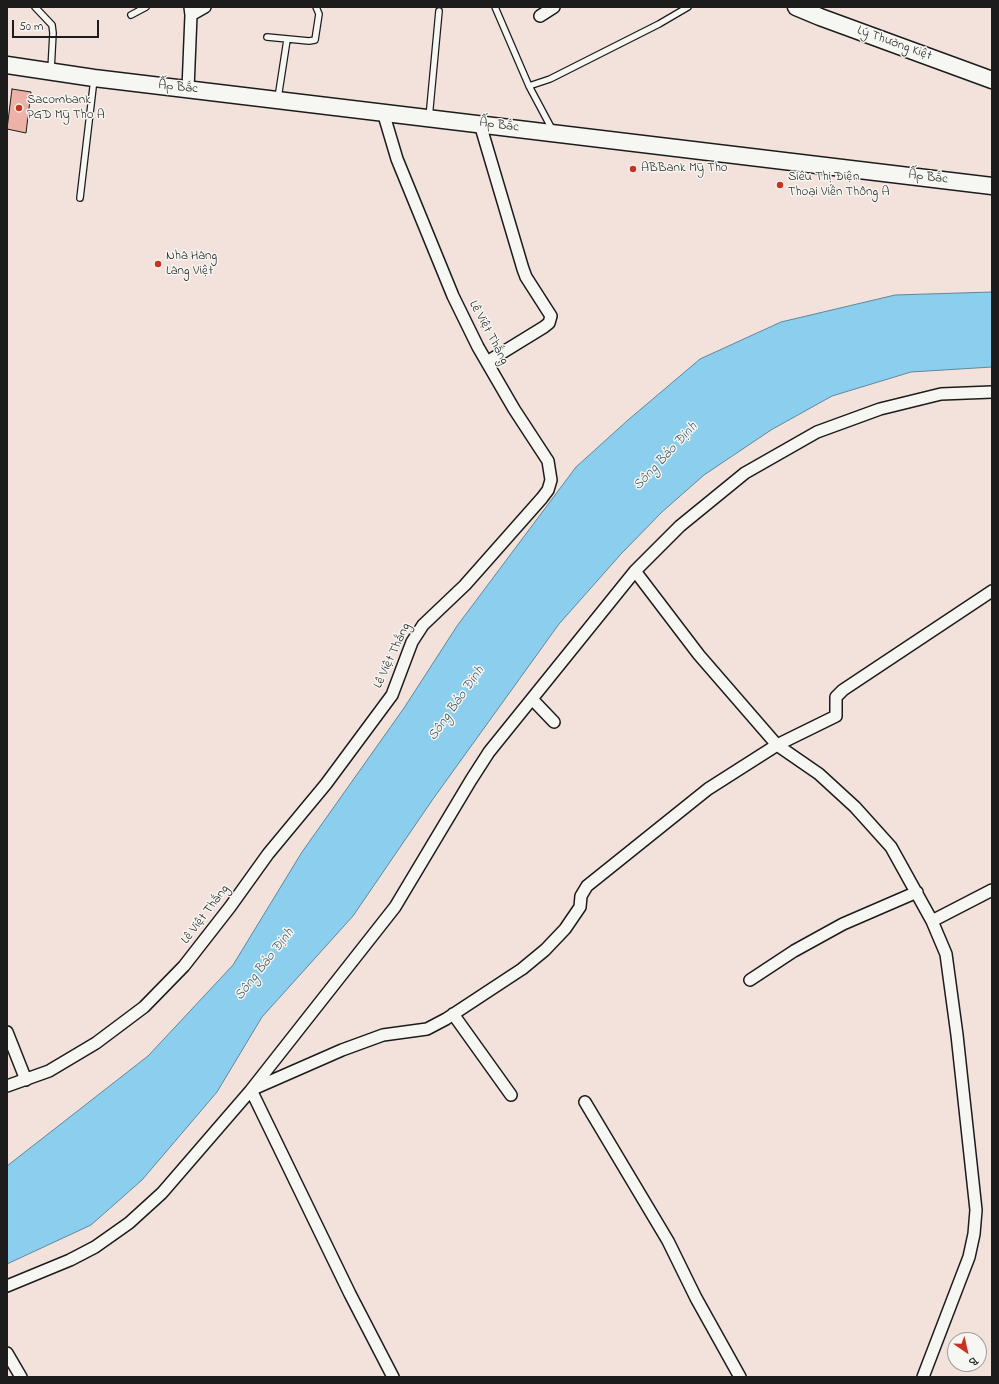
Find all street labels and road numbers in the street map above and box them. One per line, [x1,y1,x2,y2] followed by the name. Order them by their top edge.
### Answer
[855,23,933,65] street label: Lý Thường Kiệt
[157,78,199,98] street label: Ấp Bắc
[478,116,520,136] street label: Ấp Bắc
[907,168,949,188] street label: Ấp Bắc
[465,298,511,368] street label: Lê Việt Thắng
[371,621,415,691] street label: Lê Việt Thắng
[179,882,233,948] street label: Lê Việt Thắng

